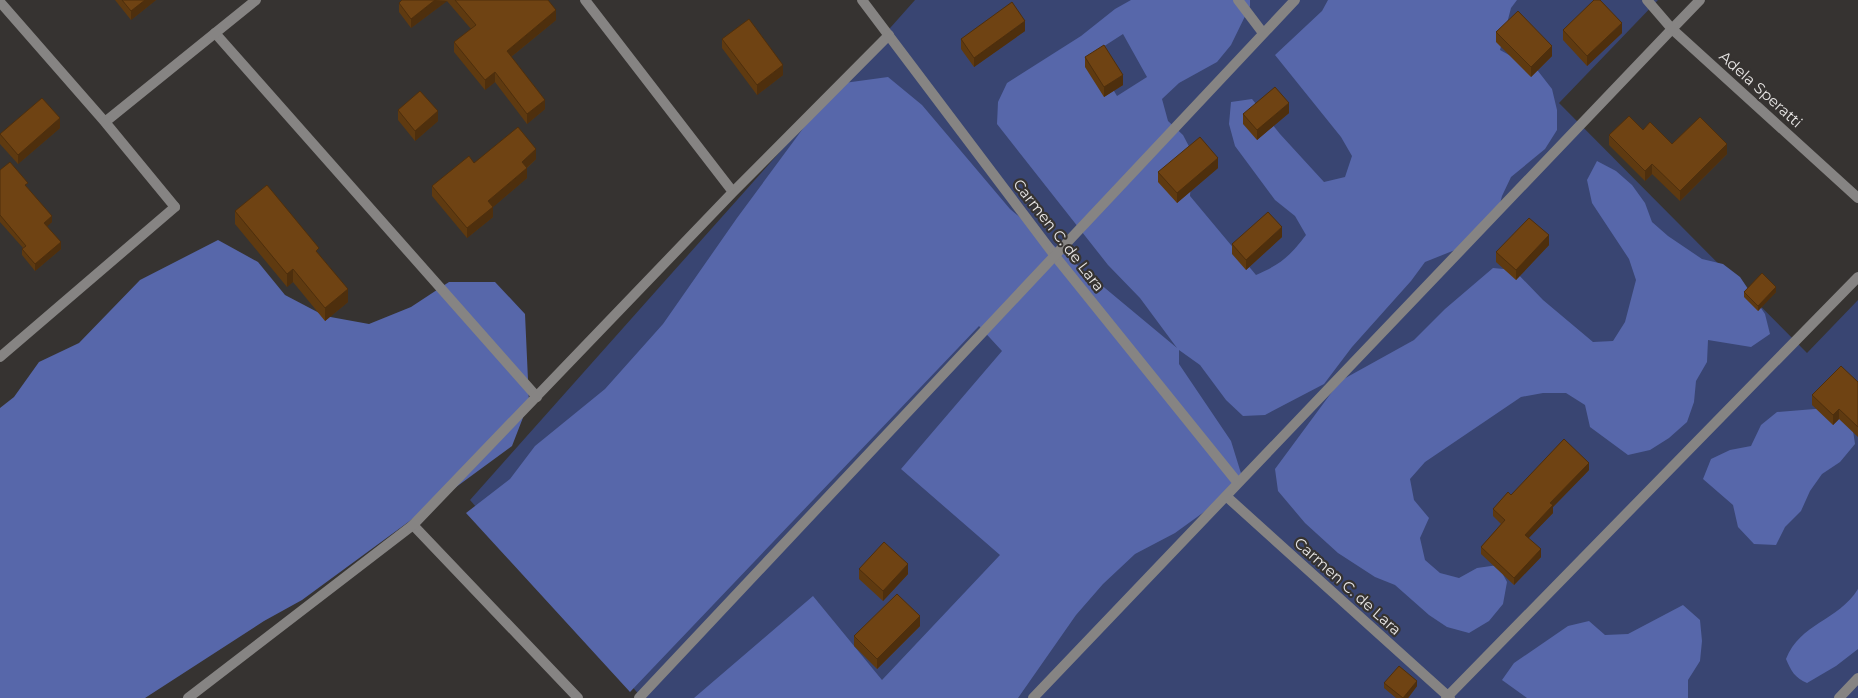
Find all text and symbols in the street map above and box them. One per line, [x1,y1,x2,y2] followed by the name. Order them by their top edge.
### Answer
[1715,47,1807,131] street label: Adela Speratti
[1009,175,1109,295] street label: Carmen C. de Lara
[1291,533,1405,639] street label: Carmen C. de Lara

